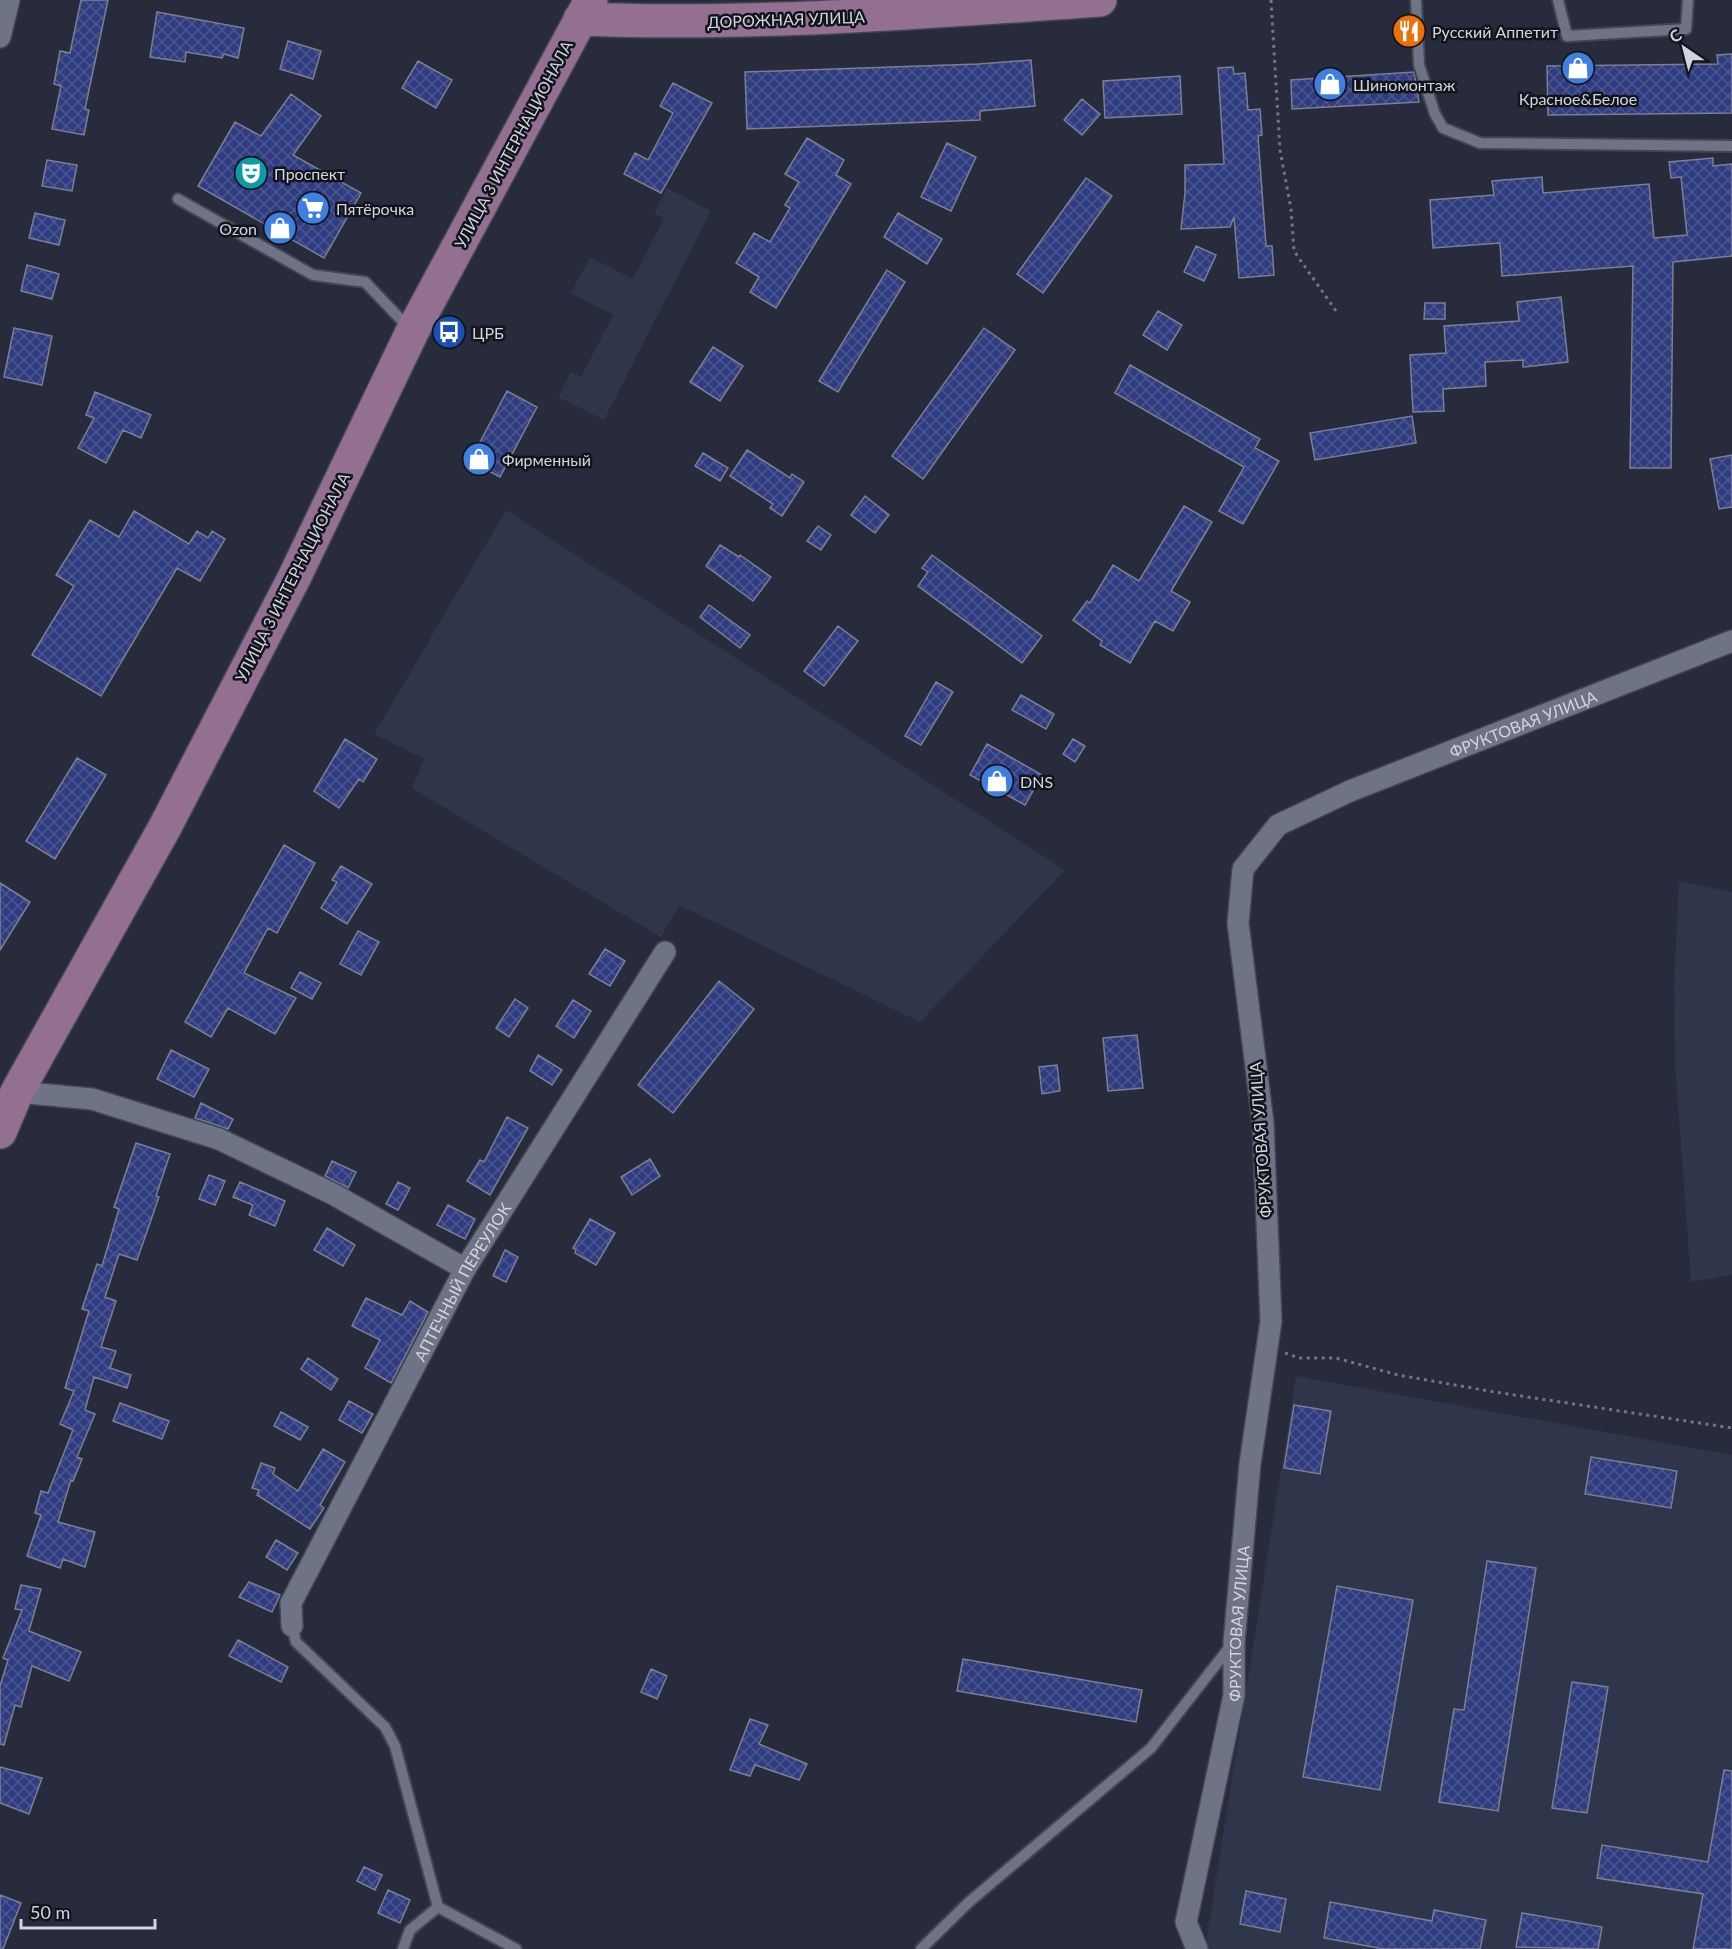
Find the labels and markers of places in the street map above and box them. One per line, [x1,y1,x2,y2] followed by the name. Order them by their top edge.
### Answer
[1391,13,1427,49] restaurant icon: Русский Аппетит
[1432,22,1558,41] place label: Русский Аппетит
[1560,50,1596,86] shop icon: Красное&Белое
[1312,66,1348,102] shop icon: Шиномонтаж
[1353,75,1456,94] place label: Шиномонтаж
[1519,89,1637,108] place label: Красное&Белое
[233,155,269,191] theatre icon: Проспект
[274,164,345,183] place label: Проспект
[295,190,331,226] supermarket icon: Пятёрочка
[336,199,414,218] place label: Пятёрочка
[262,210,298,246] shop icon: Ozon
[219,219,257,238] place label: Ozon
[431,314,467,350] bus stop icon: ЦРБ
[472,323,504,342] place label: ЦРБ
[461,441,497,477] shop icon: Фирменный
[502,450,591,469] place label: Фирменный
[979,763,1015,799] shop icon: DNS
[1020,772,1053,791] place label: DNS

